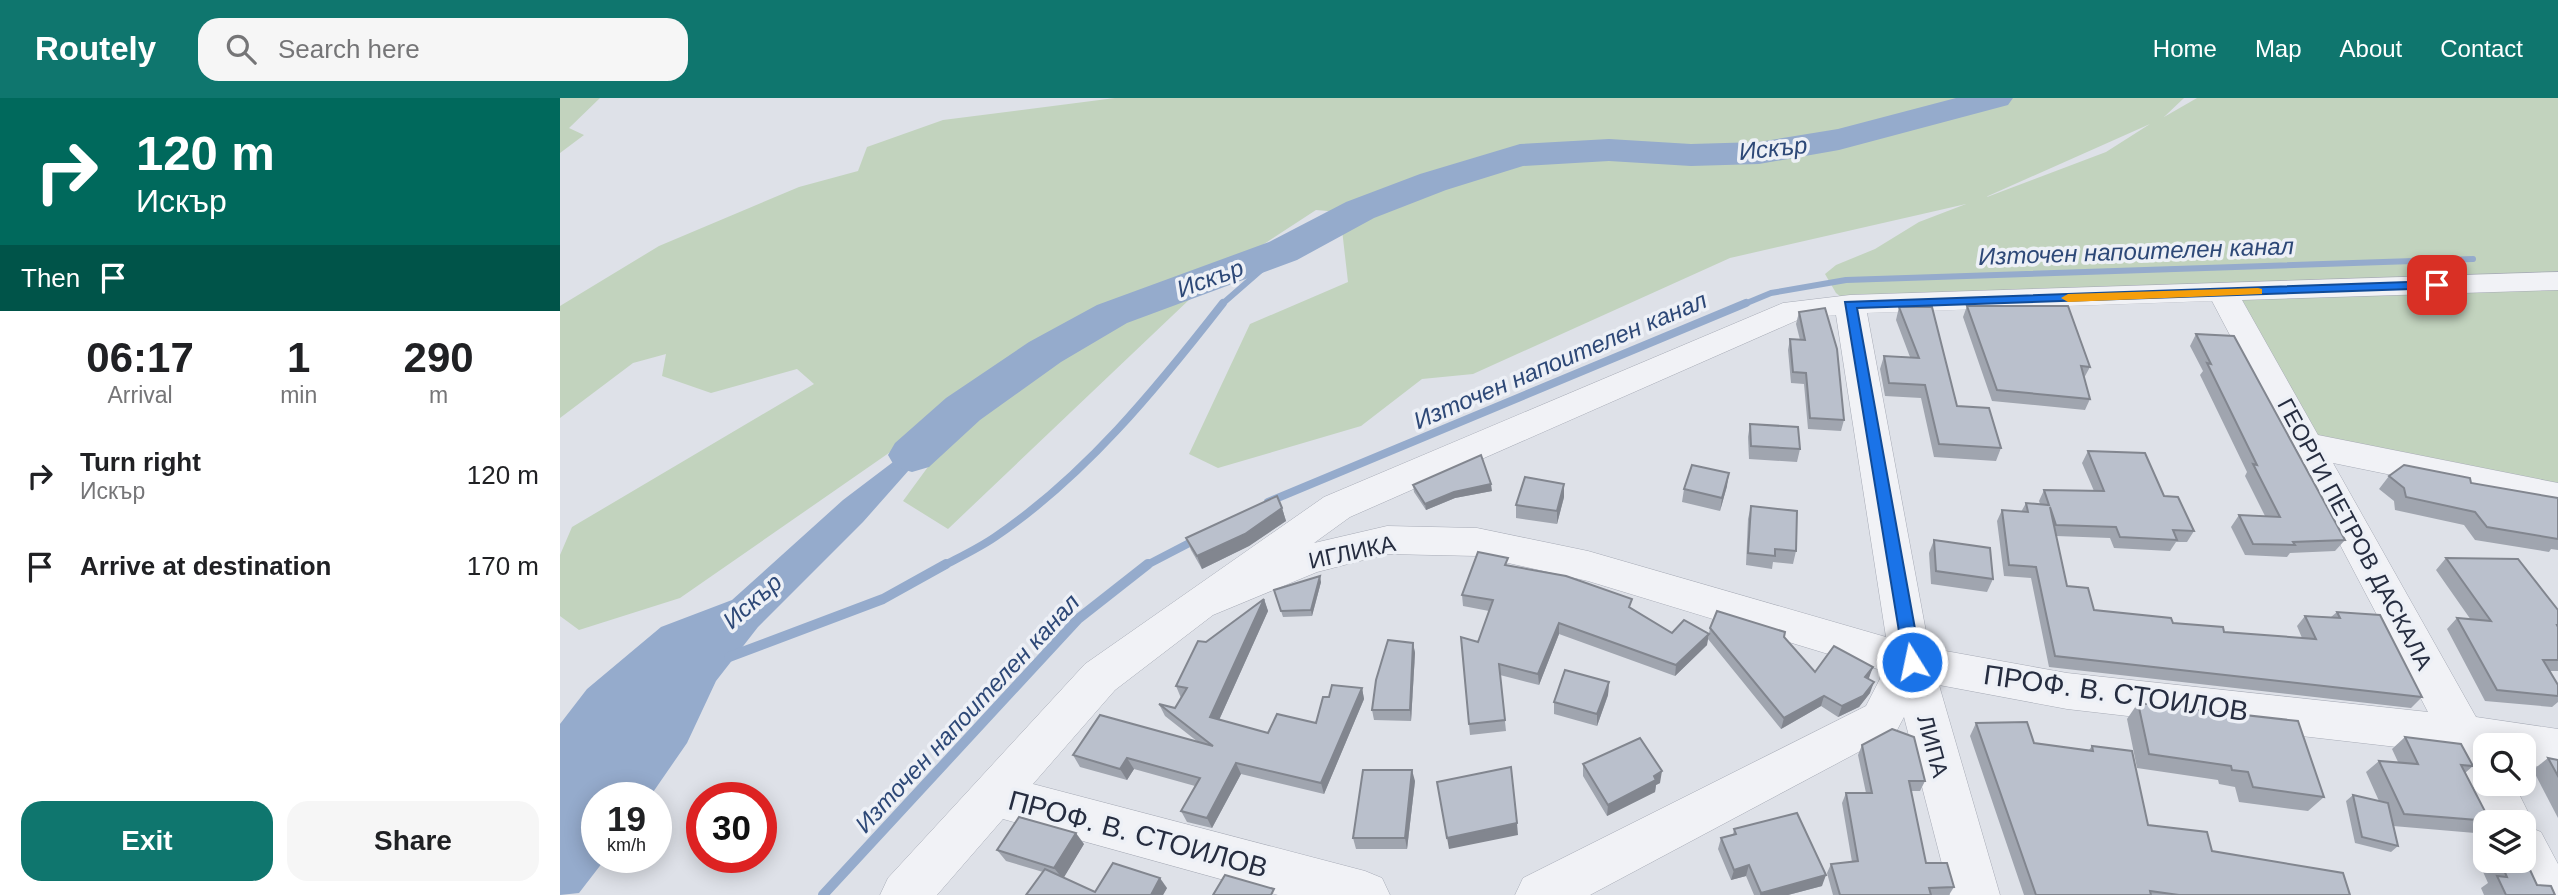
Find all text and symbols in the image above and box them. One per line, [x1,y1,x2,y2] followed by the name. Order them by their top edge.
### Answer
[198,18,688,81] search box
[35,30,156,67] text: Routely
[222,30,260,68] icon: search
[278,34,420,64] text: Search here
[2153,35,2217,62] text: Home
[2255,35,2302,62] text: Map
[2340,35,2402,62] text: About
[2440,35,2523,62] text: Contact
[21,126,112,217] icon: right
[136,126,275,180] text: 120 m
[1737,131,1809,165] water label: Искър
[136,183,227,219] text: Искър
[1978,232,2295,270] water label: Източен напоителен канал
[1173,254,1247,302] water label: Искър
[2407,255,2467,315] pin
[94,259,132,297] icon: arrive
[21,263,80,293] text: Then
[2418,266,2456,304] icon: arrive
[1409,286,1711,434] water label: Източен напоителен канал
[86,334,194,381] text: 06:17
[287,334,310,381] text: 1
[404,334,474,381] text: 290
[107,382,173,408] text: Arrival
[280,382,317,408] text: min
[429,382,448,408] text: m
[2272,394,2438,675] street label: ГЕОРГИ ПЕТРОВ ДАСКАЛА
[80,447,201,477] text: Turn right
[21,457,59,495] icon: right
[467,460,539,490] text: 120 m
[80,478,145,504] text: Искър
[1306,530,1398,574] street label: ИГЛИКА
[21,548,59,586] icon: arrive
[80,551,331,581] text: Arrive at destination
[467,551,539,581] text: 170 m
[717,568,787,634] water label: Искър
[849,588,1085,838] water label: Източен напоителен канал
[1875,625,1949,699] position arrow
[1982,659,2250,727] street label: ПРОФ. В. СТОИЛОВ
[1912,712,1954,781] street label: ЛИПА
[2473,733,2536,873] map controls
[2473,733,2536,796] button: search
[686,782,777,873] speed limit sign: 30
[1005,784,1271,884] street label: ПРОФ. В. СТОИЛОВ
[607,799,646,838] text: 19
[21,801,273,881] button: Exit
[287,801,539,881] button: Share
[2473,810,2536,873] button: layers
[607,835,646,855] text: km/h

